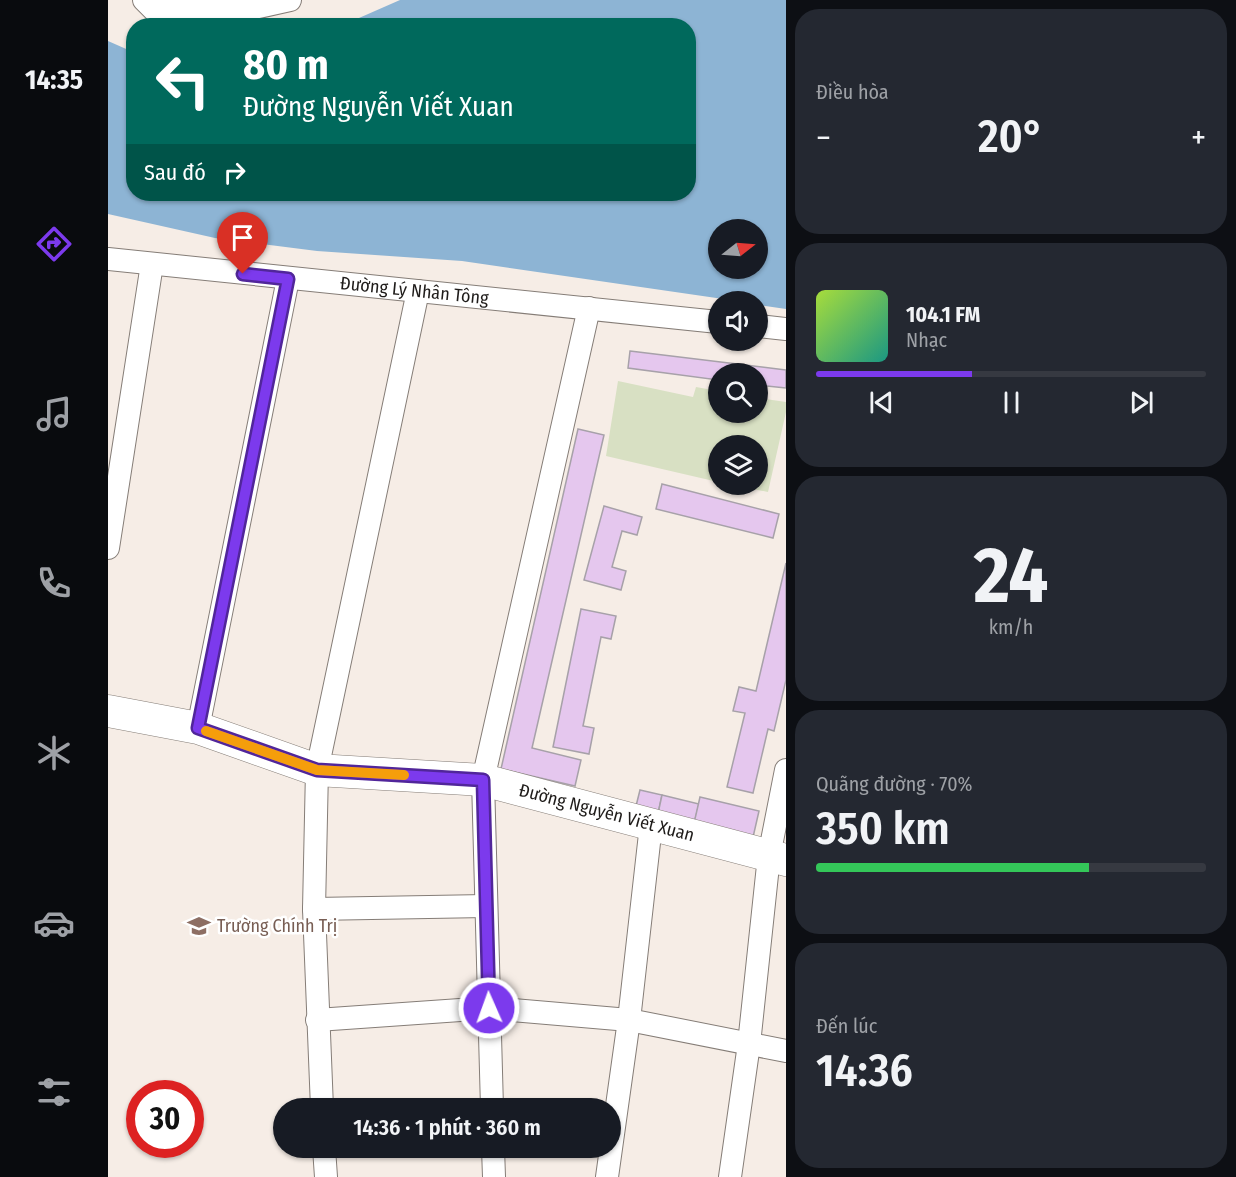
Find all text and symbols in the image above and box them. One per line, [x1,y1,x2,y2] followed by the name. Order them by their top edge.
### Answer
[243,40,329,90] text: 80 m
[144,42,222,120] icon: left
[25,64,83,96] text: 14:35
[816,80,889,104] text: Điều hòa
[243,91,514,123] text: Đường Nguyễn Viết Xuan
[978,110,1044,164] text: 20°
[816,118,831,158] text: −
[1191,118,1206,158] text: +
[218,156,251,189] icon: right
[144,159,206,186] text: Sau đó
[217,212,268,274] pin
[708,219,768,279] north arrow
[708,219,768,495] map controls
[226,221,259,254] icon: arrive
[33,223,75,265] icon: directions
[339,272,490,309] street label: Đường Lý Nhân Tông
[708,291,768,351] button: sound
[906,301,980,328] text: 104.1 FM
[906,328,947,352] text: Nhạc
[708,363,768,423] button: search
[865,386,898,419] icon: previous
[995,386,1028,419] icon: pause
[1125,386,1158,419] icon: next
[33,393,75,435] icon: music
[708,435,768,495] button: layers
[974,529,1048,623] text: 24
[33,562,75,604] icon: phone
[989,615,1033,639] text: km/h
[33,732,75,774] icon: climate
[816,772,973,796] text: Quãng đường · 70%
[517,779,697,846] street label: Đường Nguyễn Viết Xuan
[816,802,950,856] text: 350 km
[33,902,75,944] icon: car
[186,913,212,939] school or university icon: Trường Chính Trị
[217,915,337,937] place label: Trường Chính Trị
[457,976,521,1040] position arrow
[816,1014,877,1038] text: Đến lúc
[816,1044,913,1098] text: 14:36
[33,1071,75,1113] icon: filters
[126,1080,204,1158] speed limit sign: 30
[353,1114,541,1141] text: 14:36 · 1 phút · 360 m

